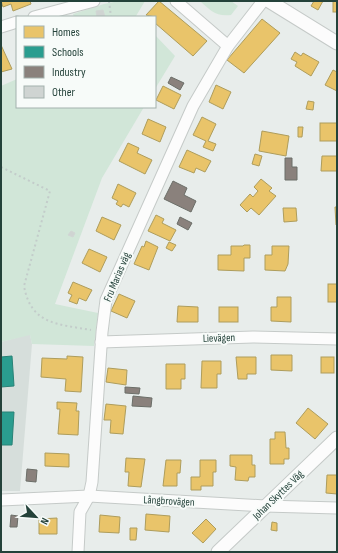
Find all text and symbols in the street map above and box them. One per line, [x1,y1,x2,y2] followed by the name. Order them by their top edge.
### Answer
[16,16,156,108] legend
[52,25,80,40] text: Homes
[52,45,84,60] text: Schools
[52,65,86,80] text: Industry
[52,85,76,100] text: Other
[101,250,133,304] street label: Fru Marias väg
[203,331,236,345] street label: Lievägen
[249,467,306,523] street label: Johan Skyttes Väg
[143,493,195,509] street label: Långbrovägen
[16,497,56,537] north arrow
[37,516,52,527] text: N

